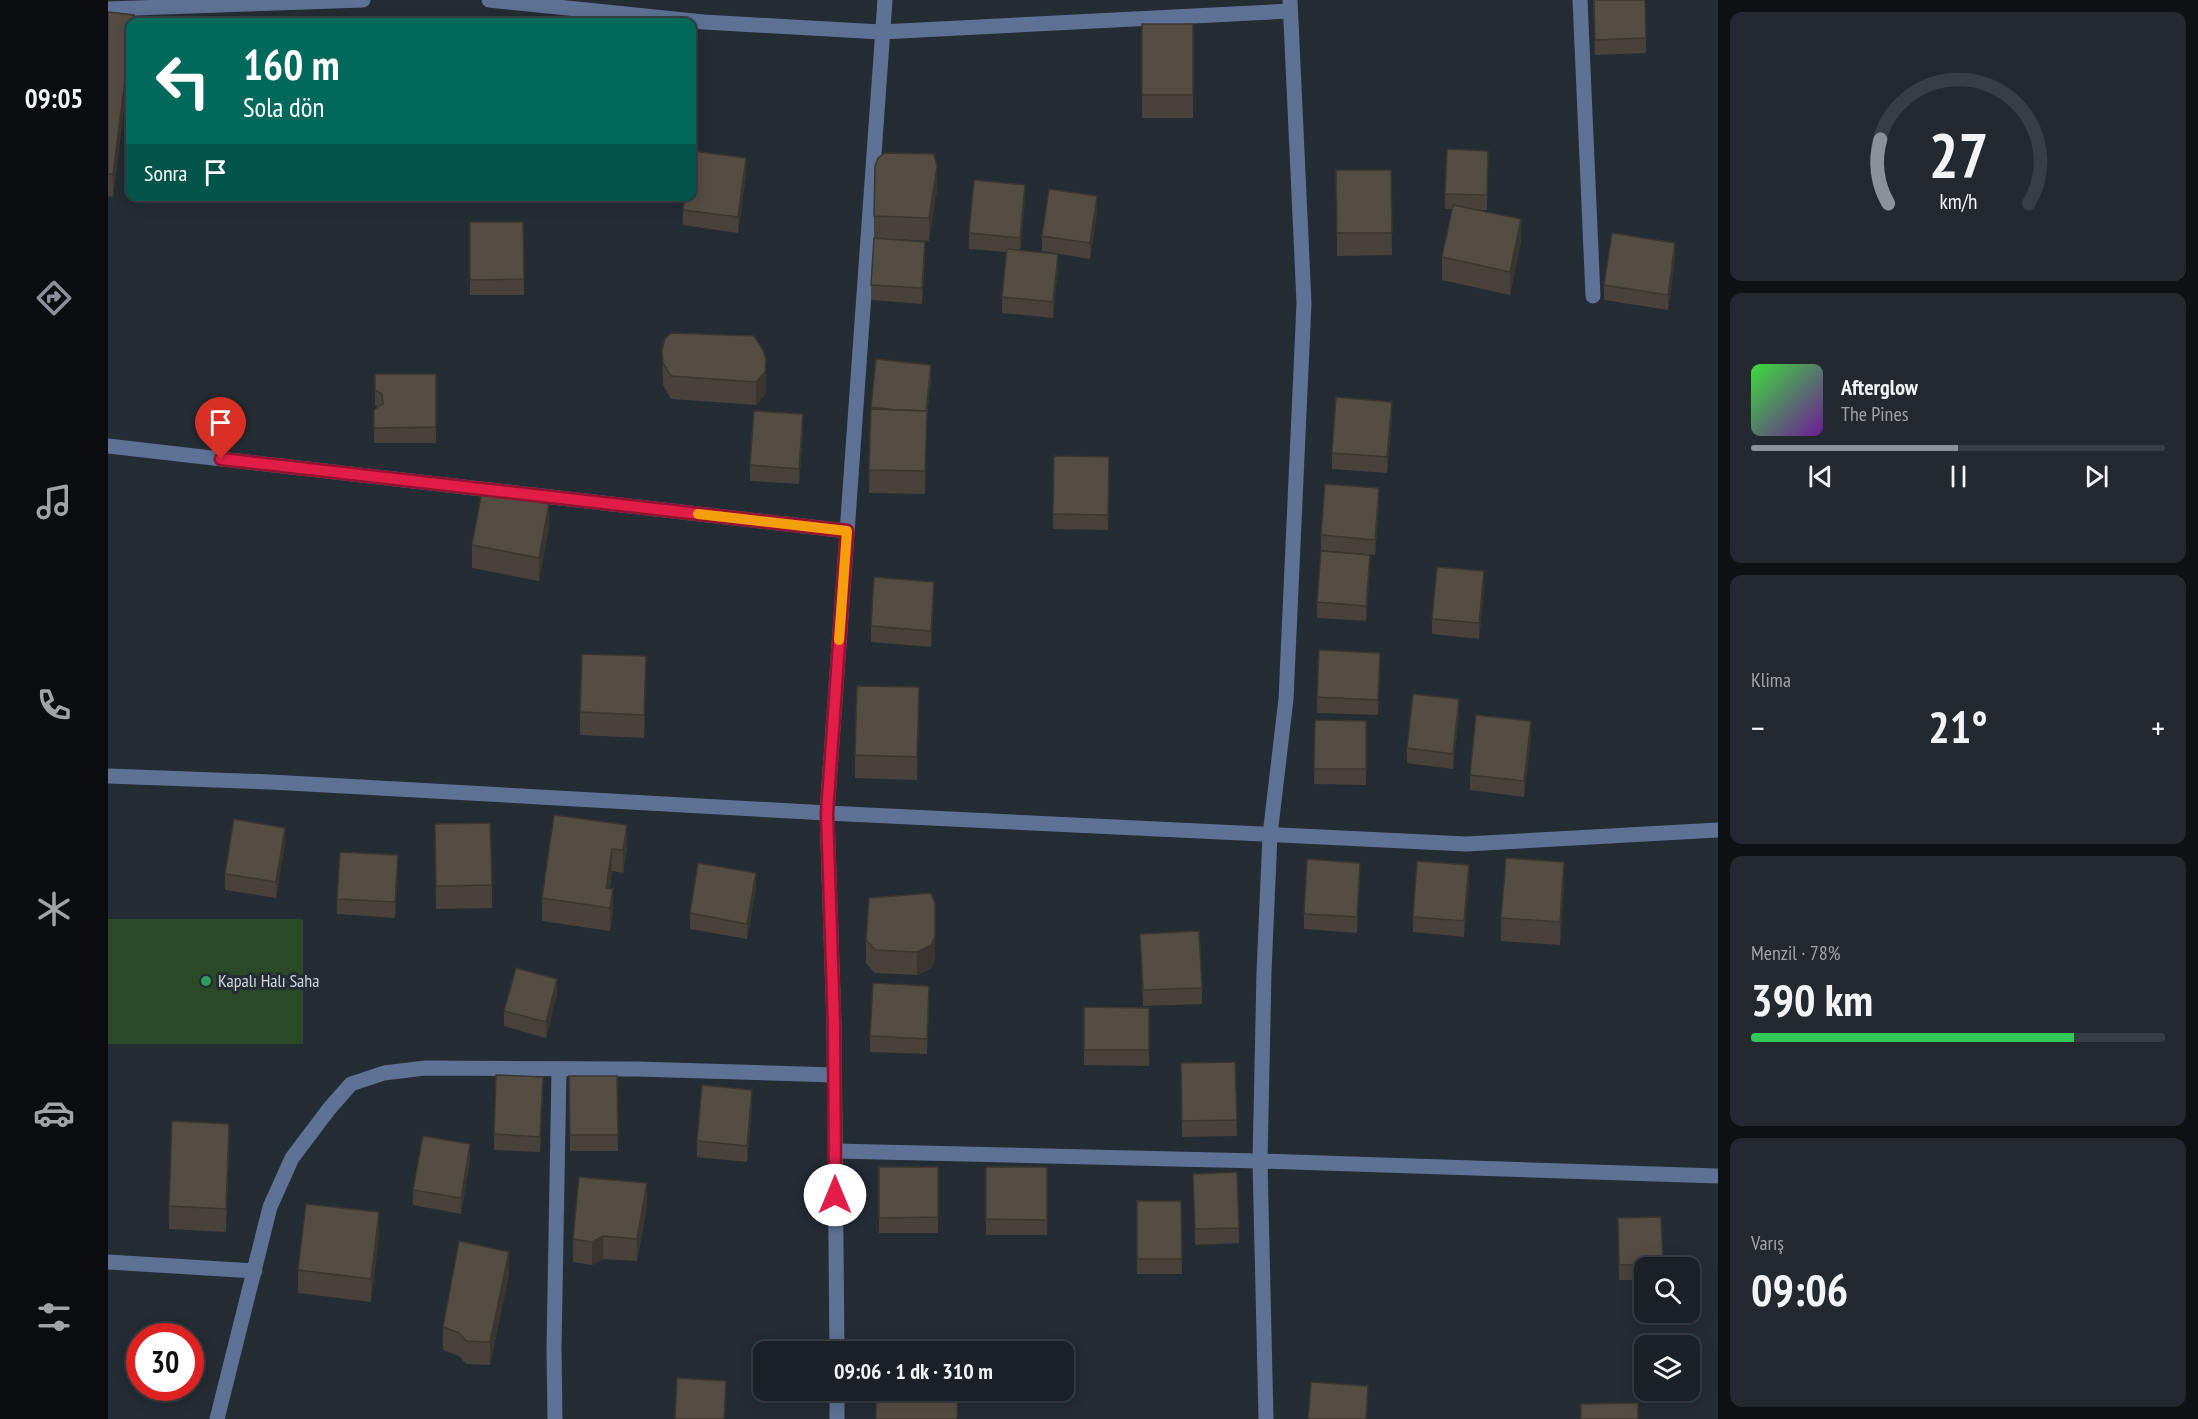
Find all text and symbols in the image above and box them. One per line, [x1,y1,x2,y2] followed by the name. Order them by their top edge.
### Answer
[243,37,340,92] text: 160 m
[144,42,222,120] icon: left
[25,81,83,115] text: 09:05
[243,90,324,124] text: Sola dön
[1928,114,1988,195] text: 27
[199,156,232,189] icon: arrive
[144,159,187,187] text: Sonra
[1939,187,1977,215] text: km/h
[33,277,75,319] icon: directions
[1841,373,1918,401] text: Afterglow
[195,397,246,459] pin
[1841,401,1908,427] text: The Pines
[204,406,237,439] icon: arrive
[1804,460,1837,493] icon: previous
[1942,460,1975,493] icon: pause
[2080,460,2113,493] icon: next
[33,481,75,523] icon: music
[1751,667,1791,693] text: Klima
[33,684,75,726] icon: phone
[1928,697,1988,755] text: 21°
[1751,706,1765,749] text: −
[2151,706,2165,749] text: +
[33,888,75,930] icon: climate
[1751,940,1840,966] text: Menzil · 78%
[218,969,319,992] place label: Kapalı Halı Saha
[1751,970,1873,1028] text: 390 km
[199,974,213,988] marker: Kapalı Halı Saha
[33,1092,75,1134] icon: car
[803,1163,867,1227] position arrow
[1751,1230,1784,1256] text: Varış
[1634,1257,1700,1401] map controls
[1634,1257,1700,1323] button: search
[1751,1260,1848,1318] text: 09:06
[33,1296,75,1338] icon: filters
[126,1323,204,1401] speed limit sign: 30
[1634,1335,1700,1401] button: layers
[834,1357,993,1385] text: 09:06 · 1 dk · 310 m

